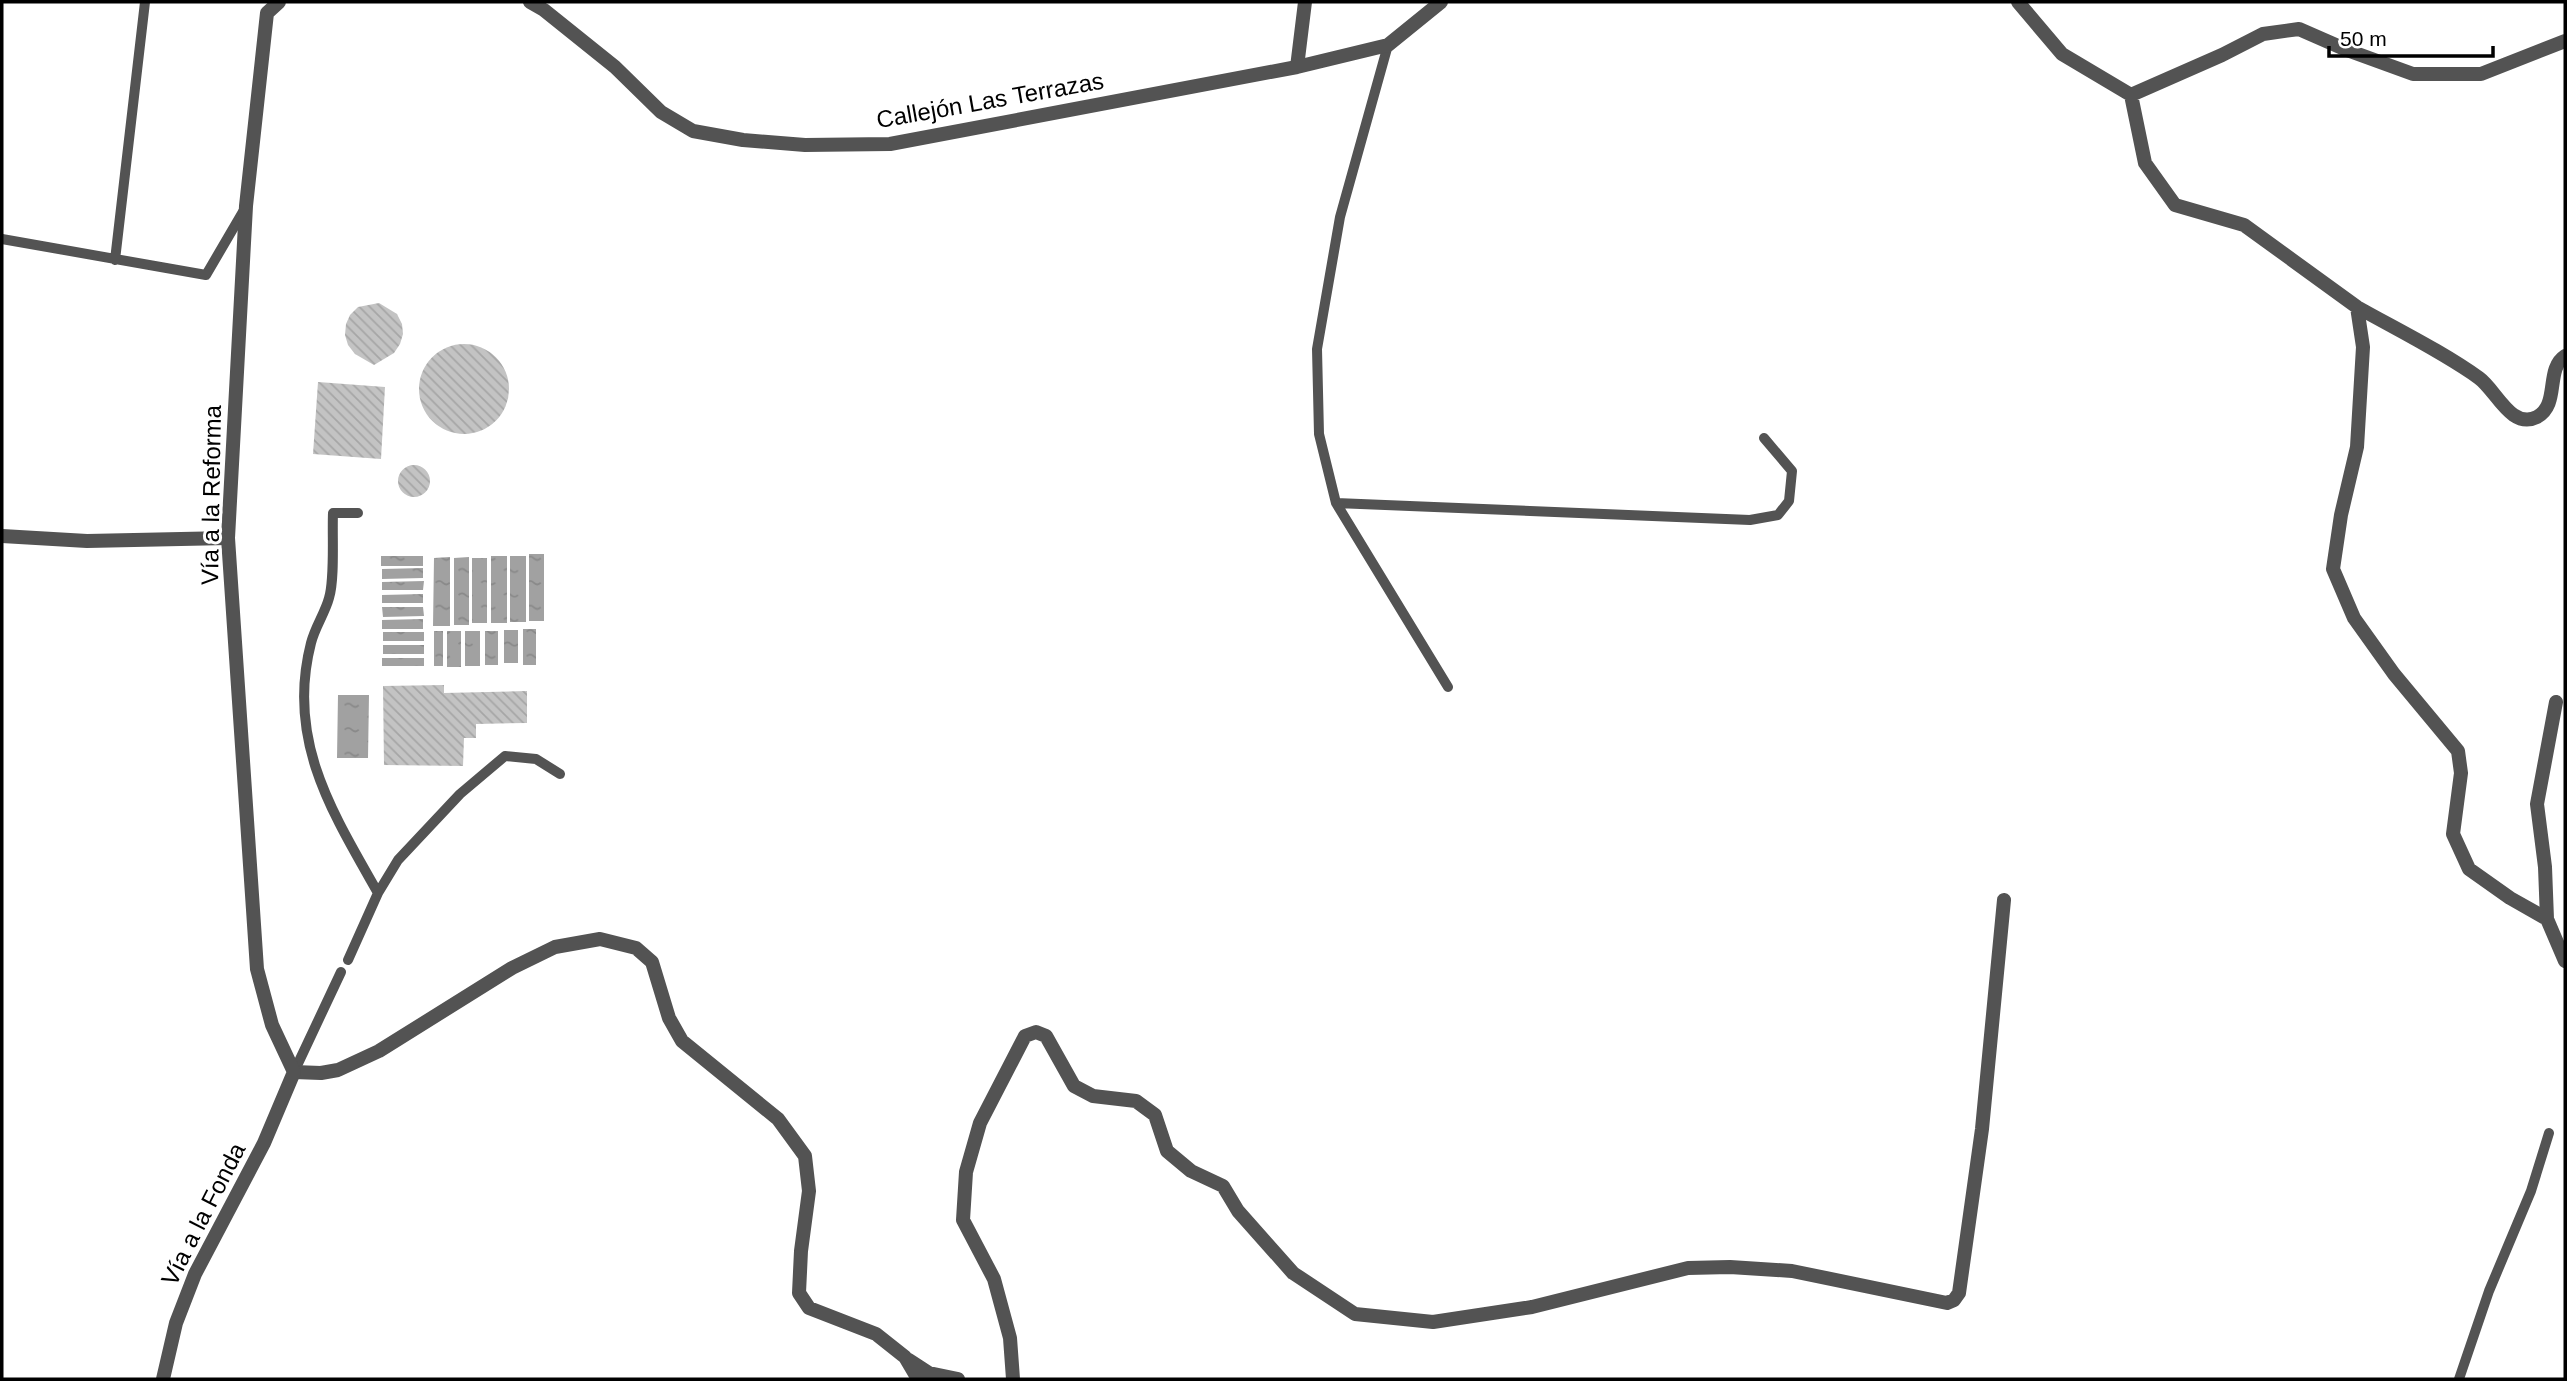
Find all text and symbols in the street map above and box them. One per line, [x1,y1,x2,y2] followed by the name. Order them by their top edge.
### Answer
[2329,14,2494,58] scale bar
[2340,27,2387,50] text: 50 m
[874,67,1106,133] street label: Callejón Las Terrazas
[196,404,226,585] street label: Vía a la Reforma
[156,1138,251,1290] street label: Vía a la Fonda

